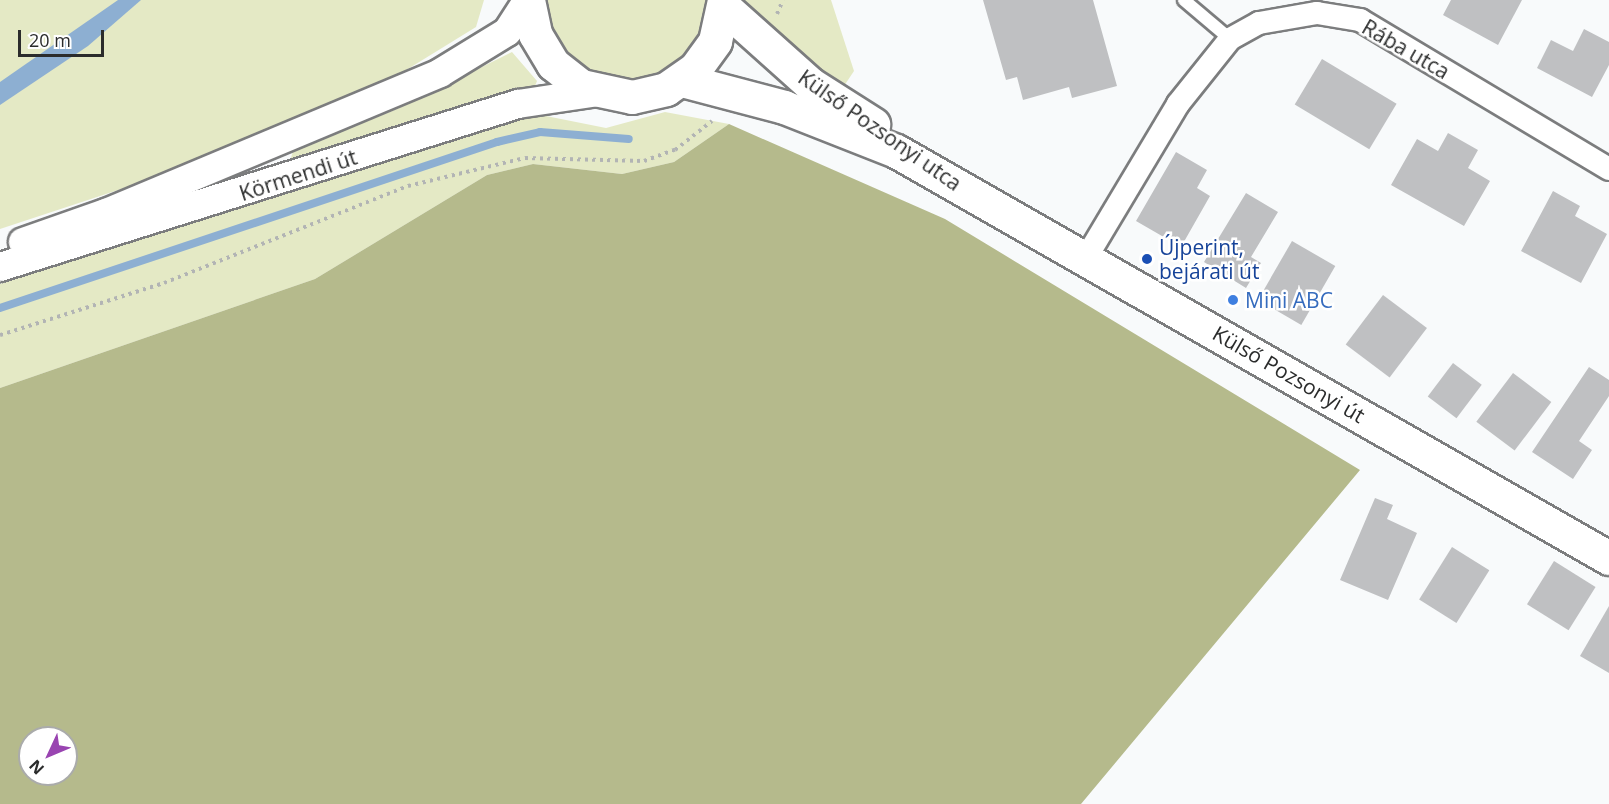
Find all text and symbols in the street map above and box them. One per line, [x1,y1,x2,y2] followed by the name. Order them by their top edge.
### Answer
[1358,14,1454,84] street label: Rába utca
[21,18,106,56] scale bar
[29,28,71,52] text: 20 m
[794,64,966,196] street label: Külső Pozsonyi utca
[236,144,360,206] street label: Körmendi út
[1159,234,1259,284] place label: Újperint, bejárati út
[1140,252,1154,266] marker: Újperint, bejárati út
[1245,287,1333,313] place label: Mini ABC
[1226,293,1240,307] marker: Mini ABC
[1208,320,1370,428] street label: Külső Pozsonyi út
[18,726,78,786] north arrow
[24,755,49,779] text: N

